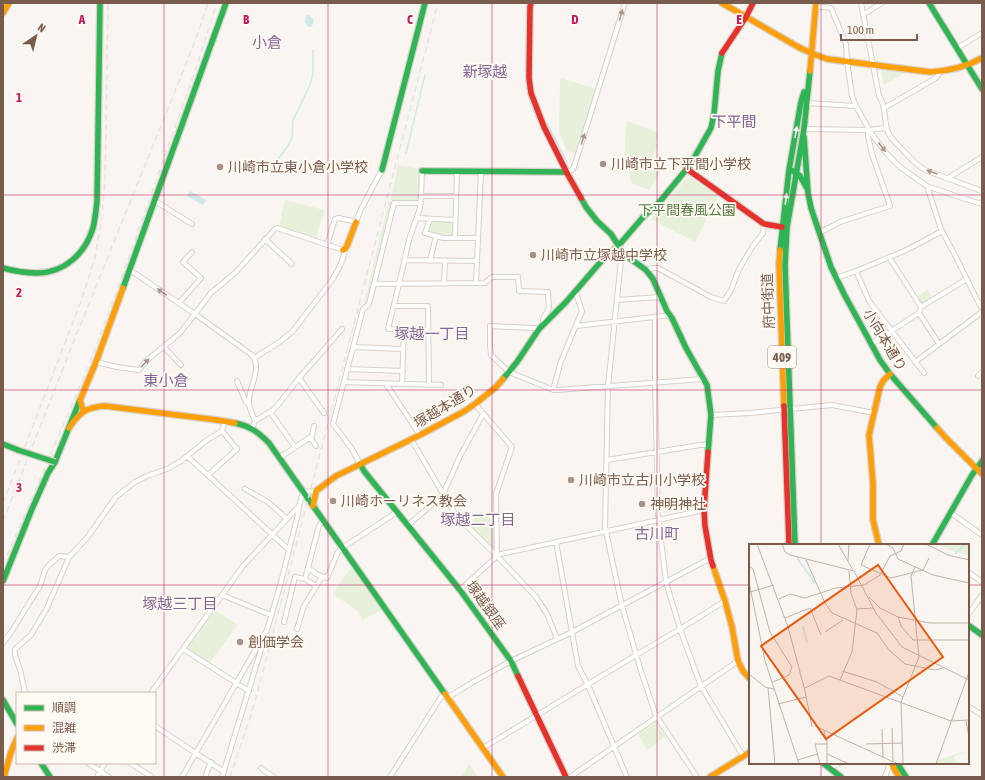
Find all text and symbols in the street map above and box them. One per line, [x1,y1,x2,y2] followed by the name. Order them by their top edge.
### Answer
[618,8,624,20] one-way arrow
[78,12,86,27] text: A
[243,12,250,27] text: B
[407,12,413,27] text: C
[571,12,579,27] text: D
[736,12,742,27] text: E
[16,16,56,56] north arrow
[841,16,917,42] scale bar
[36,21,48,35] text: N
[847,23,874,37] text: 100 m
[252,34,282,51] district label: 小倉
[462,63,508,80] district label: 新塚越
[16,90,22,105] text: 1
[711,113,757,130] district label: 下平間
[793,126,799,138] one-way arrow
[580,133,586,145] one-way arrow
[878,142,886,153] one-way arrow
[611,156,751,172] place label: 川崎市立下平間小学校
[228,159,368,175] place label: 川崎市立東小倉小学校
[598,159,608,169] marker: 川崎市立下平間小学校
[215,162,225,172] marker: 川崎市立東小倉小学校
[926,169,938,175] one-way arrow
[782,192,789,205] one-way arrow
[638,202,736,218] park label: 下平間春風公園
[541,247,667,263] place label: 川崎市立塚越中学校
[528,250,538,260] marker: 川崎市立塚越中学校
[759,273,777,329] street label: 府中街道
[16,285,22,300] text: 2
[157,288,168,296] one-way arrow
[860,306,910,374] street label: 小向本通り
[394,325,470,342] district label: 塚越一丁目
[768,346,796,368] road number: 409
[140,358,150,368] one-way arrow
[143,372,189,389] district label: 東小倉
[411,381,479,431] street label: 塚越本通り
[579,472,705,488] place label: 川崎市立古川小学校
[566,475,576,485] marker: 川崎市立古川小学校
[16,480,22,495] text: 3
[341,493,467,509] place label: 川崎ホーリネス教会
[328,496,338,506] marker: 川崎ホーリネス教会
[650,496,706,512] place label: 神明神社
[637,499,647,509] marker: 神明神社
[440,511,516,528] district label: 塚越二丁目
[634,525,680,542] district label: 古川町
[749,544,969,764] inset map
[463,578,509,632] street label: 塚越銀座
[142,595,218,612] district label: 塚越三丁目
[248,634,304,650] place label: 創価学会
[235,637,245,647] marker: 創価学会
[16,692,156,764] legend
[52,701,76,715] text: 順調
[52,721,76,735] text: 混雑
[52,741,76,755] text: 渋滞

